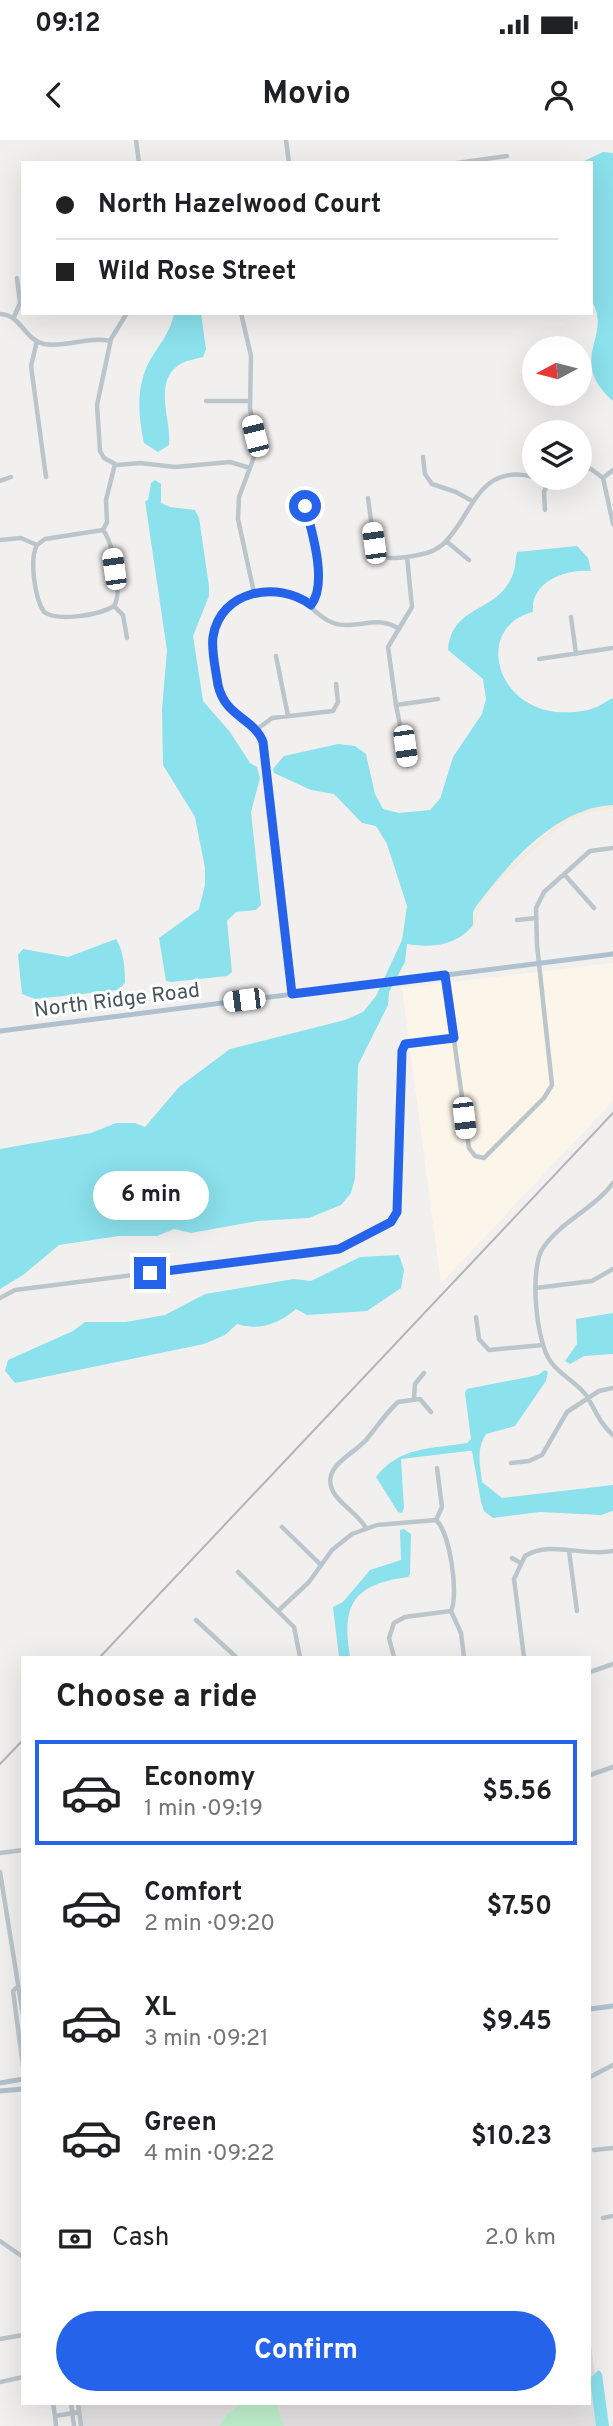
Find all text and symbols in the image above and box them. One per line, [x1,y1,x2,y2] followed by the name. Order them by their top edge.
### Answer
[35,8,101,41] text: 09:12
[262,75,351,115] text: Movio
[35,76,73,114] icon: back
[540,76,578,114] icon: person
[98,189,381,222] text: North Hazelwood Court
[98,256,296,289] text: Wild Rose Street
[522,336,592,406] north arrow
[522,336,592,490] map controls
[240,413,271,459] car
[522,420,592,490] button: layers
[289,490,321,522] route start
[361,521,388,565] car
[101,547,128,591] car
[392,724,419,768] car
[33,977,201,1025] street label: North Ridge Road
[222,987,267,1013] car
[452,1096,477,1140] car
[92,1172,208,1220] callout: 6 min
[121,1181,181,1210] text: 6 min
[134,1257,166,1289] route end
[56,1678,257,1718] text: Choose a ride
[60,1761,123,1824] icon: car
[144,1762,255,1795] text: Economy
[482,1776,552,1809] text: $5.56
[144,1795,263,1824] text: 1 min · 09:19
[60,1876,123,1939] icon: car
[144,1877,242,1910] text: Comfort
[486,1891,552,1924] text: $7.50
[144,1910,275,1939] text: 2 min · 09:20
[60,1991,123,2054] icon: car
[144,1992,176,2025] text: XL
[481,2006,552,2039] text: $9.45
[144,2025,269,2054] text: 3 min · 09:21
[60,2106,123,2169] icon: car
[144,2107,217,2140] text: Green
[471,2121,552,2154] text: $10.23
[144,2140,275,2169] text: 4 min · 09:22
[56,2220,94,2258] icon: cash
[112,2222,169,2255] text: Cash
[485,2224,556,2253] text: 2.0 km
[56,2311,556,2391] button: Confirm

